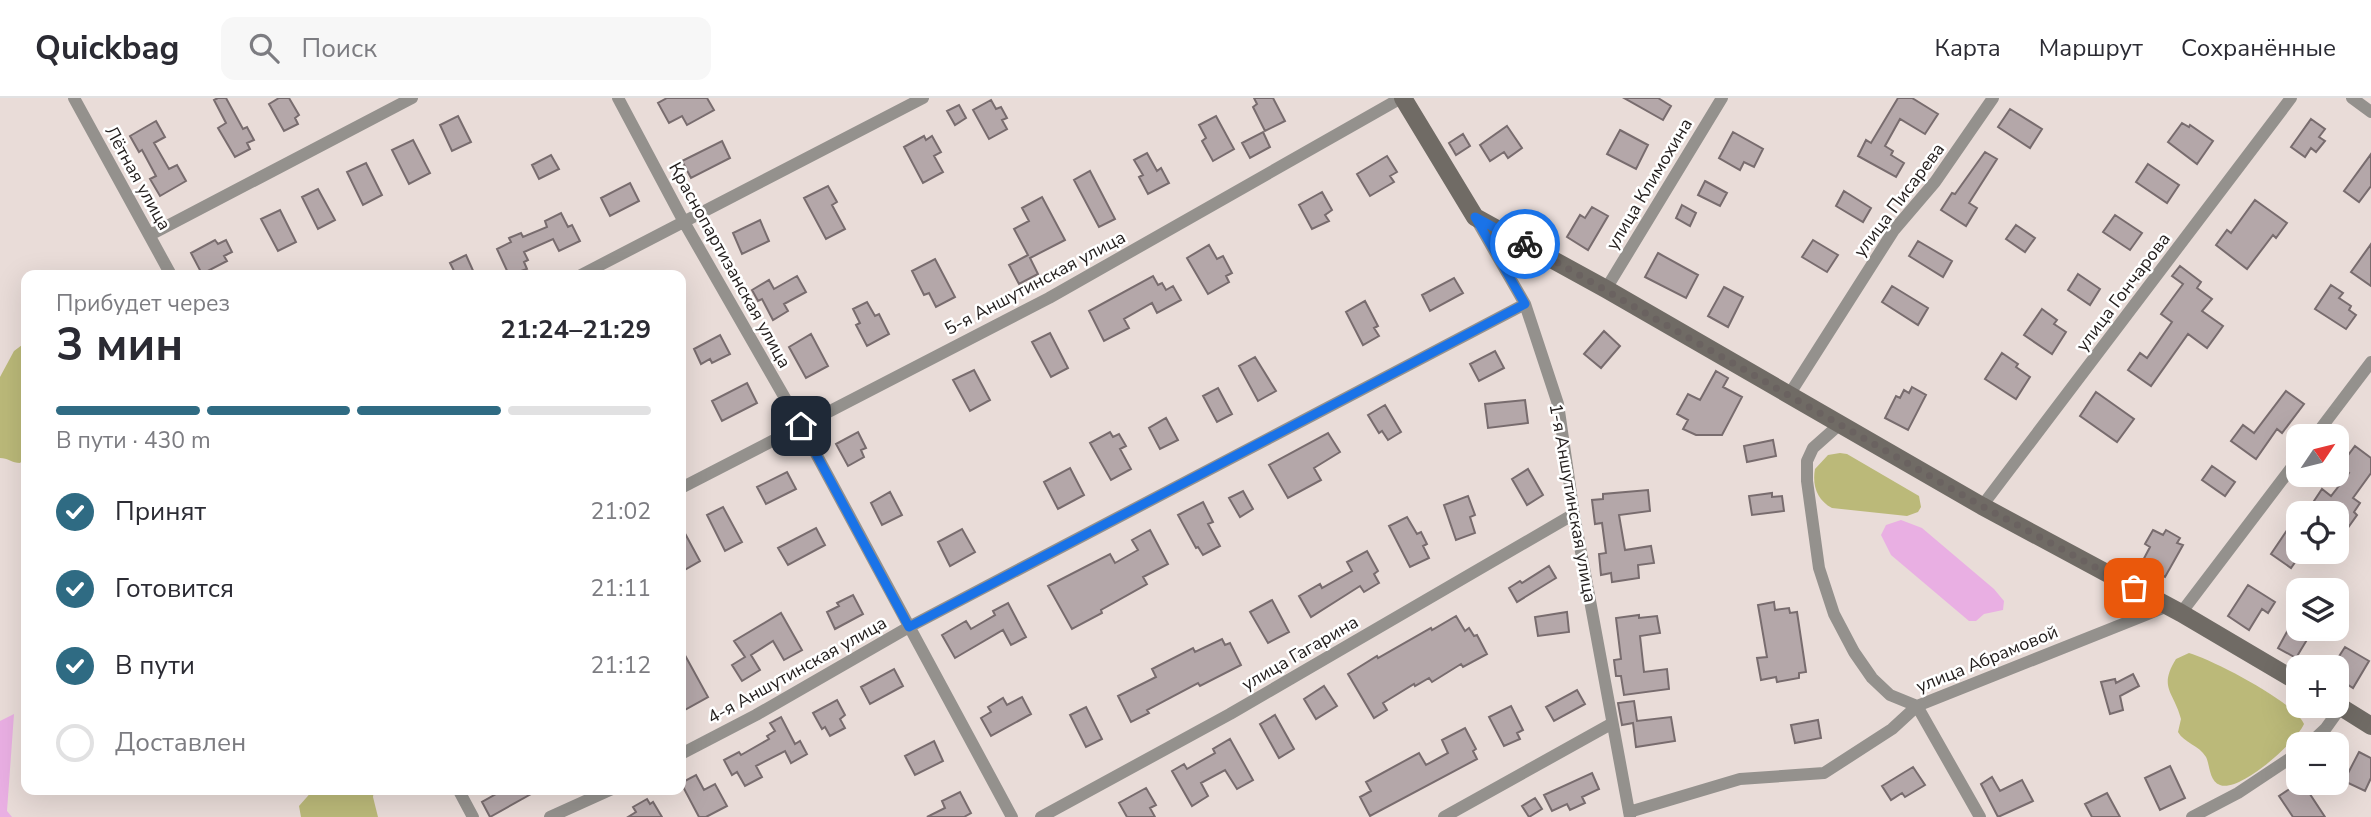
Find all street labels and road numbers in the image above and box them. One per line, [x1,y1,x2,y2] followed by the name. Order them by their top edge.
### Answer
[1600,114,1698,254] street label: улица Климохина
[99,122,177,234] street label: Лётная улица
[1848,138,1950,262] street label: улица Писарева
[663,158,797,372] street label: Краснопартизанская улица
[940,225,1130,341] street label: 5-я Аншутинская улица
[2070,228,2176,356] street label: улица Гончарова
[1544,402,1602,604] street label: 1-я Аншутинская улица
[1237,610,1363,696] street label: улица Гагарина
[703,611,891,729] street label: 4-я Аншутинская улица
[1913,620,2061,698] street label: улица Абрамовой

